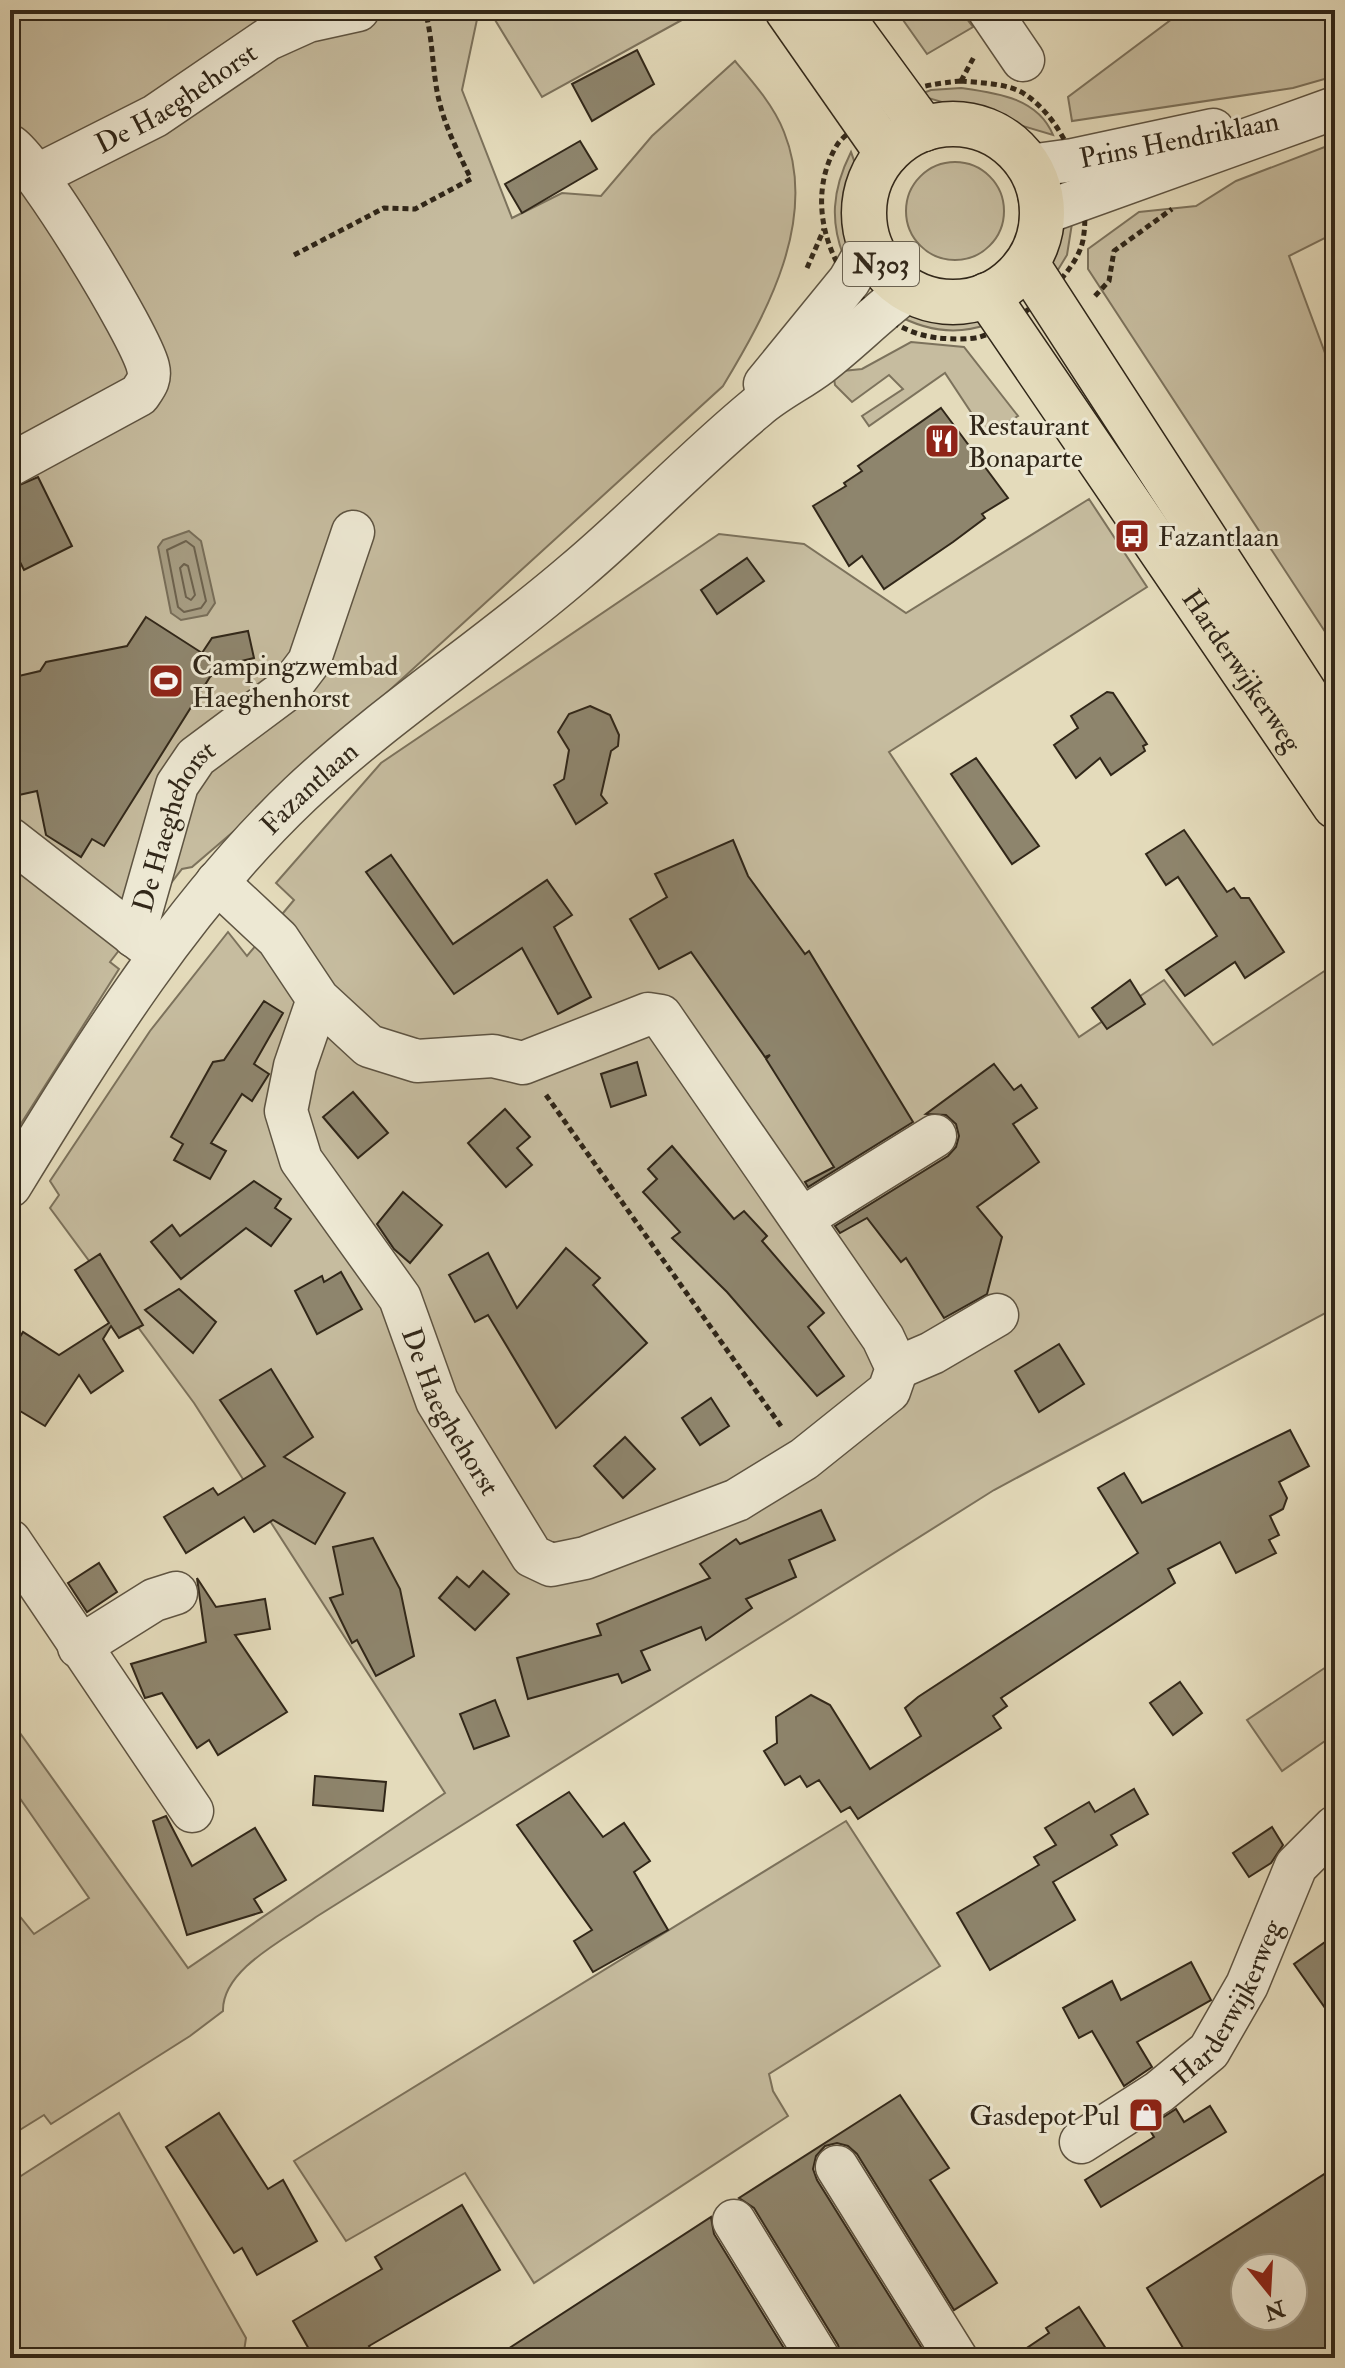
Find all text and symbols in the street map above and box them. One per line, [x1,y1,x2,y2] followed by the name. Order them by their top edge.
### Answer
[90,36,264,162] street label: De Haeghehorst
[1077,104,1282,177] street label: Prins Hendriklaan
[843,242,919,286] road number: N303
[968,409,1090,476] place label: Restaurant Bonaparte
[923,422,961,460] restaurant icon: Restaurant Bonaparte
[1113,517,1151,555] bus stop icon: Fazantlaan
[1158,520,1279,555] place label: Fazantlaan
[1174,583,1310,760] street label: Harderwijkerweg
[192,649,398,716] place label: Campingzwembad Haeghenhorst
[147,662,185,700] sports icon: Campingzwembad Haeghenhorst
[126,733,223,916] street label: De Haeghehorst
[253,734,366,842] street label: Fazantlaan
[393,1323,507,1502] street label: De Haeghehorst
[1165,1914,1291,2094] street label: Harderwijkerweg
[1127,2096,1165,2134] shop icon: Gasdepot Pul
[969,2099,1120,2134] place label: Gasdepot Pul
[1229,2252,1309,2332] north arrow
[1261,2293,1290,2327] text: N

